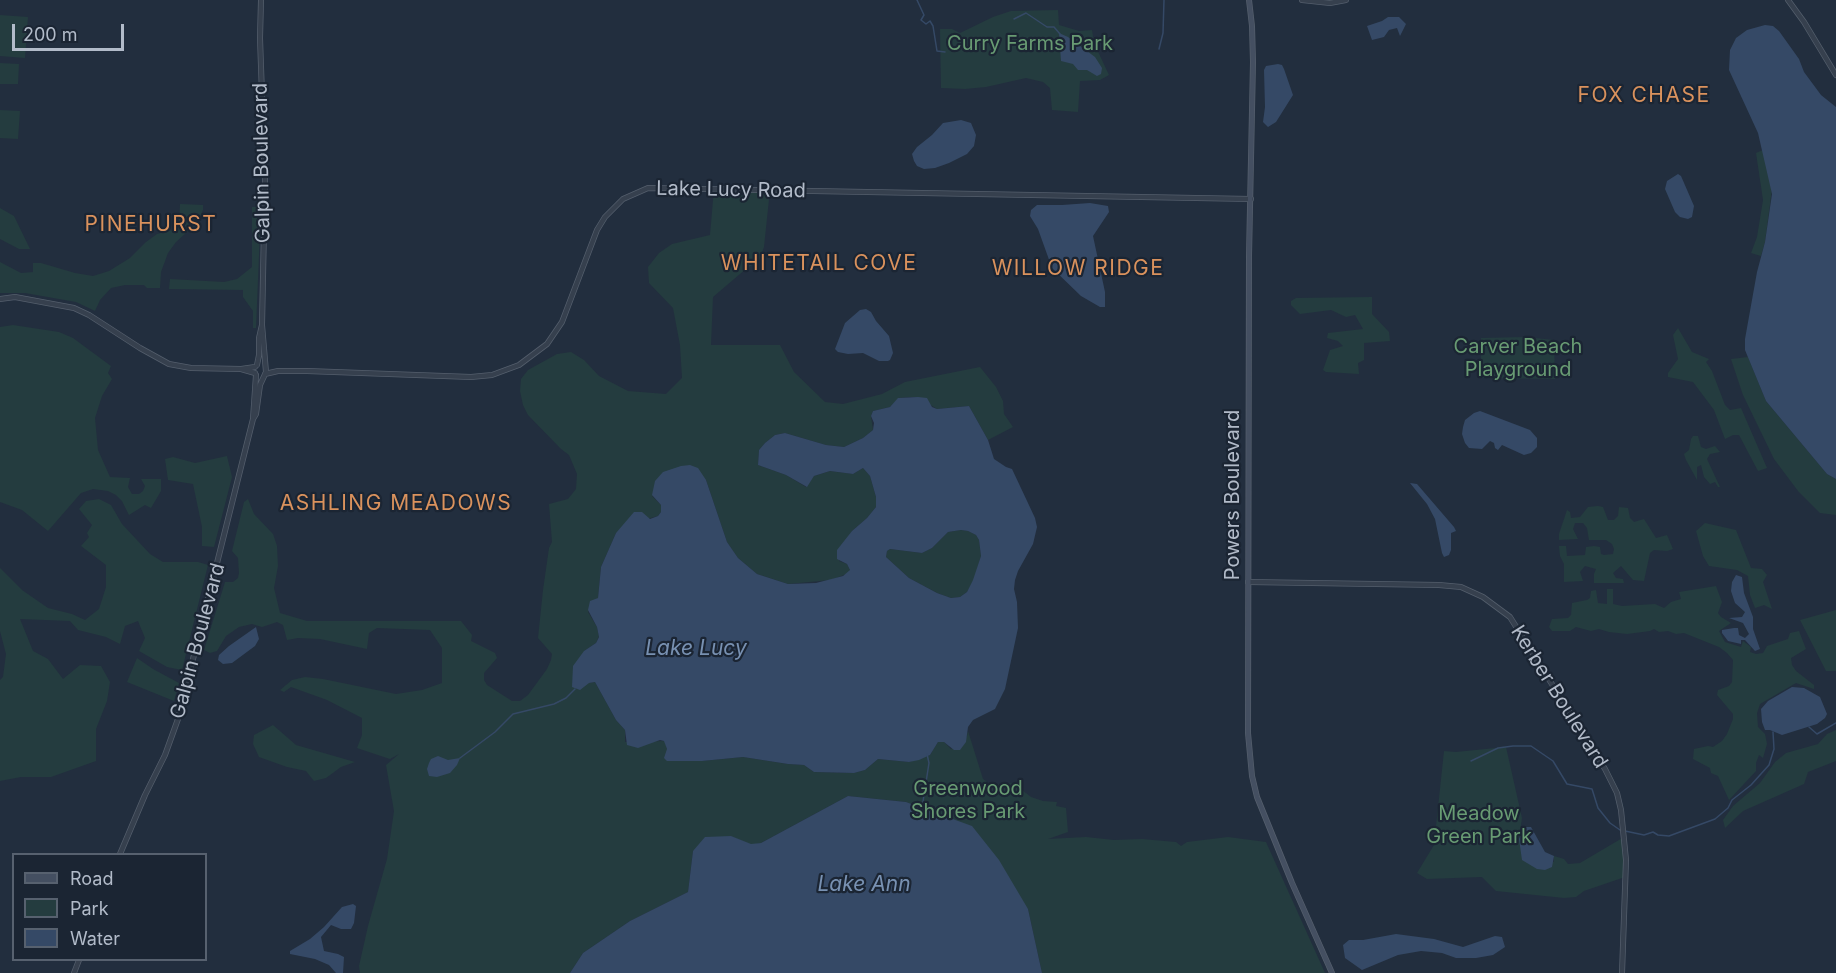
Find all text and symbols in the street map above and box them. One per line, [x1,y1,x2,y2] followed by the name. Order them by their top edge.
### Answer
[15,12,128,50] scale bar
[23,24,78,45] text: 200 m
[947,32,1113,56] park label: Curry Farms Park
[249,83,275,243] street label: Galpin Boulevard
[1578,83,1710,109] district label: FOX CHASE
[656,177,806,203] street label: Lake Lucy Road
[85,212,217,238] district label: PINEHURST
[721,251,917,277] district label: WHITETAIL COVE
[992,256,1164,282] district label: WILLOW RIDGE
[1454,335,1582,382] park label: Carver Beach Playground
[1221,410,1245,580] street label: Powers Boulevard
[280,491,512,517] district label: ASHLING MEADOWS
[166,560,230,722] street label: Galpin Boulevard
[1505,621,1613,773] street label: Kerber Boulevard
[645,636,747,662] water label: Lake Lucy
[911,777,1025,824] park label: Greenwood Shores Park
[1426,802,1532,849] park label: Meadow Green Park
[12,853,207,961] legend
[70,868,113,889] text: Road
[817,872,911,898] water label: Lake Ann
[70,898,109,919] text: Park
[70,928,120,949] text: Water

